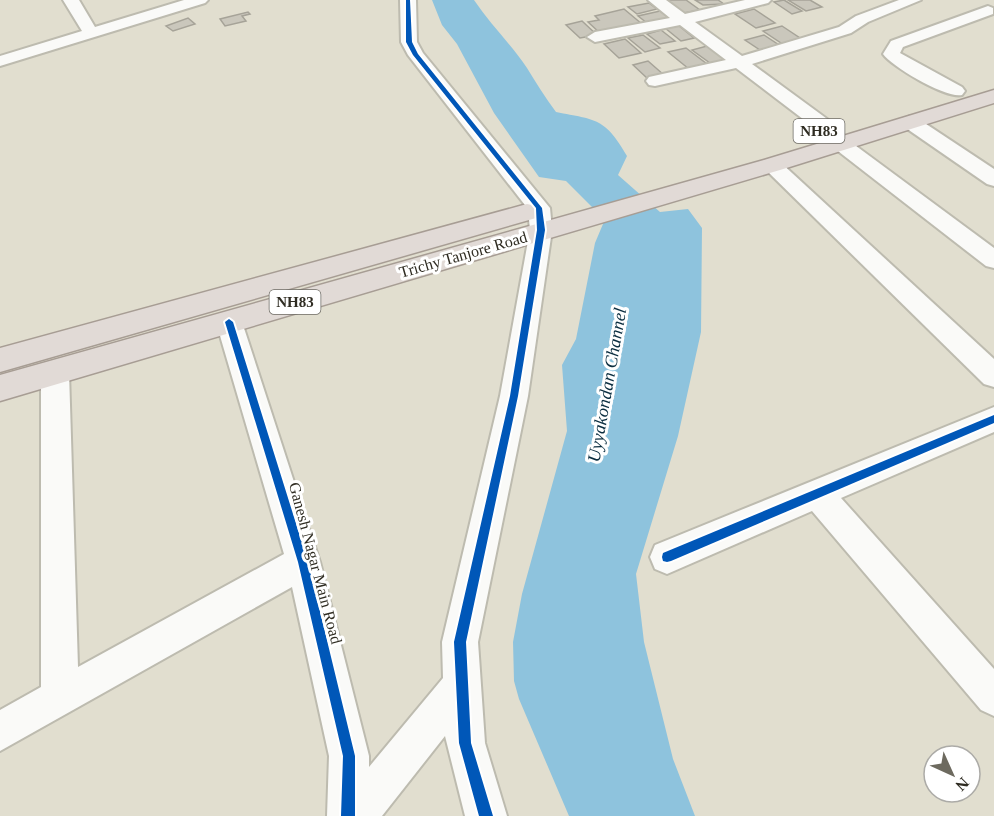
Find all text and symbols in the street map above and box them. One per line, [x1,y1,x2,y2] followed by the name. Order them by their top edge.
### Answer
[794,119,844,143] road number: NH83
[397,228,529,282] street label: Trichy Tanjore Road
[270,290,320,314] road number: NH83
[584,306,630,464] water label: Uyyakondan Channel
[285,480,345,646] street label: Ganesh Nagar Main Road
[922,744,982,804] north arrow
[952,774,972,795] text: N

